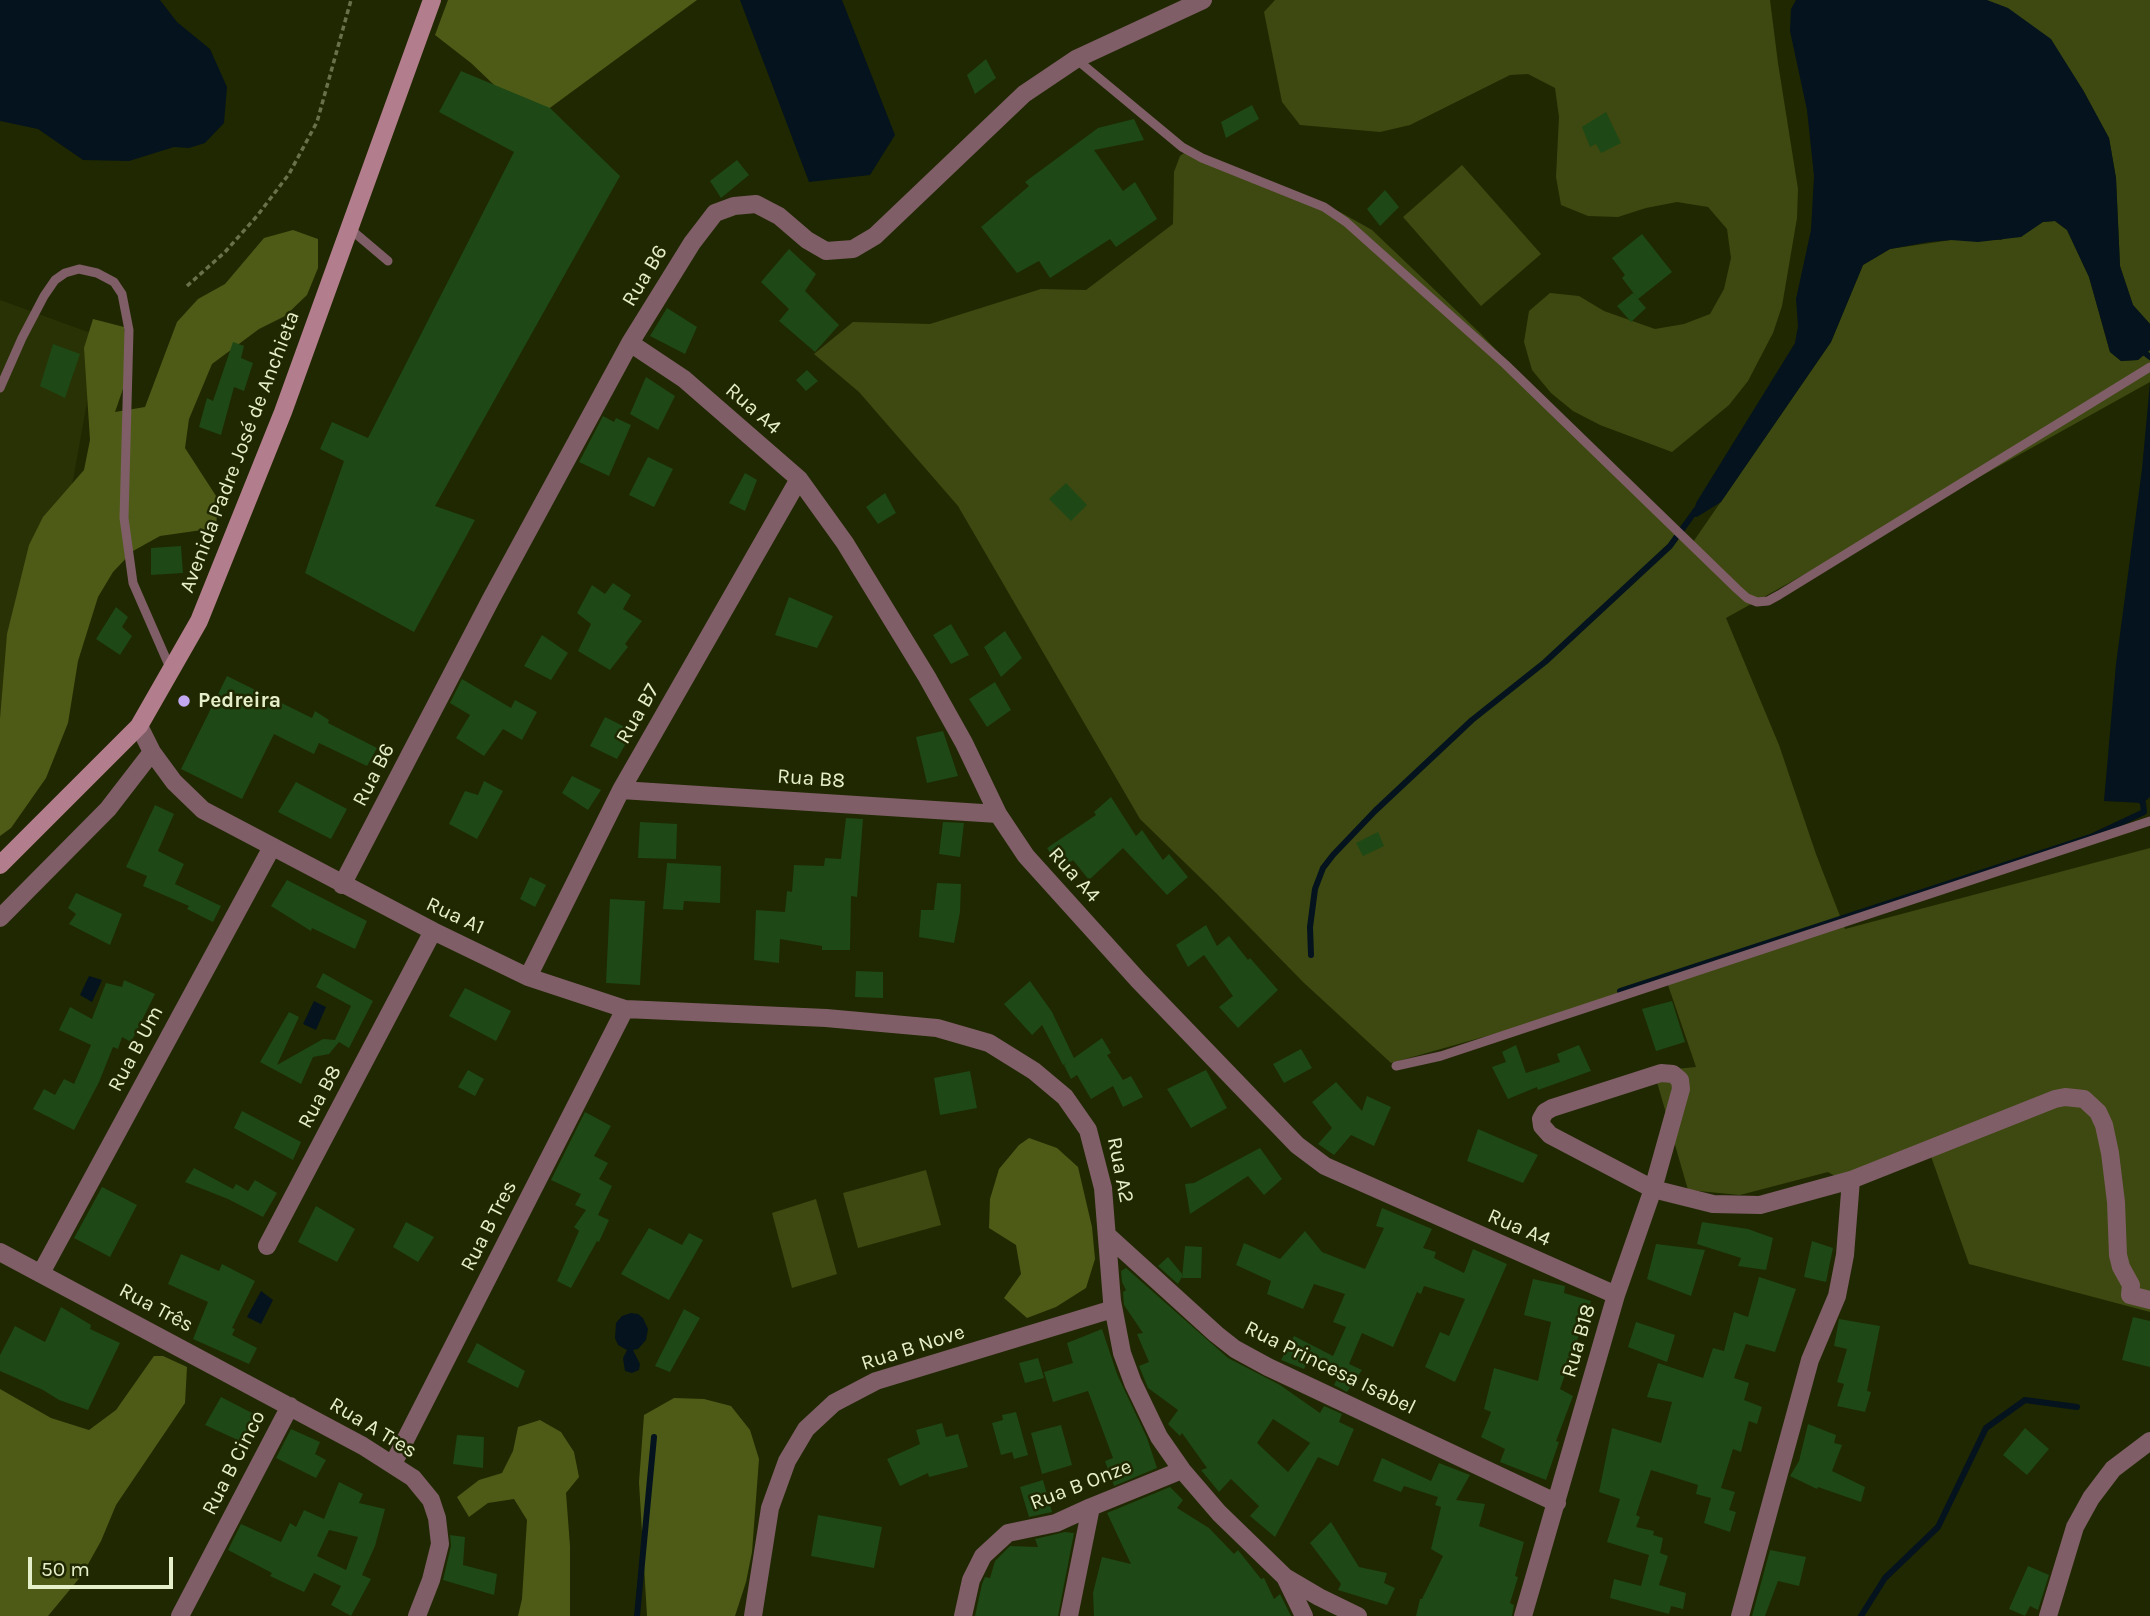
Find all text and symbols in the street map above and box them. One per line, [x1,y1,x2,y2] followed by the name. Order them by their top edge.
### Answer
[617,241,673,311] street label: Rua B6
[175,308,305,596] street label: Avenida Padre José de Anchieta
[720,378,786,440] street label: Rua A4
[611,680,665,748] street label: Rua B7
[198,688,281,714] place label: Pedreira
[176,693,192,709] marker: Pedreira
[348,739,400,811] street label: Rua B6
[776,764,846,794] street label: Rua B8
[1043,842,1105,908] street label: Rua A4
[422,892,488,940] street label: Rua A1
[103,1002,169,1096] street label: Rua B Um
[293,1061,347,1133] street label: Rua B8
[1101,1135,1139,1205] street label: Rua A2
[455,1176,523,1276] street label: Rua B Tres
[1484,1204,1554,1252] street label: Rua A4
[115,1278,197,1338] street label: Rua Três
[1557,1301,1601,1381] street label: Rua B18
[1240,1316,1420,1420] street label: Rua Princesa Isabel
[858,1319,968,1377] street label: Rua B Nove
[325,1392,421,1464] street label: Rua A Tres
[197,1406,271,1520] street label: Rua B Cinco
[1026,1454,1136,1516] street label: Rua B Onze
[32,1542,177,1586] scale bar
[41,1557,90,1581] text: 50 m

